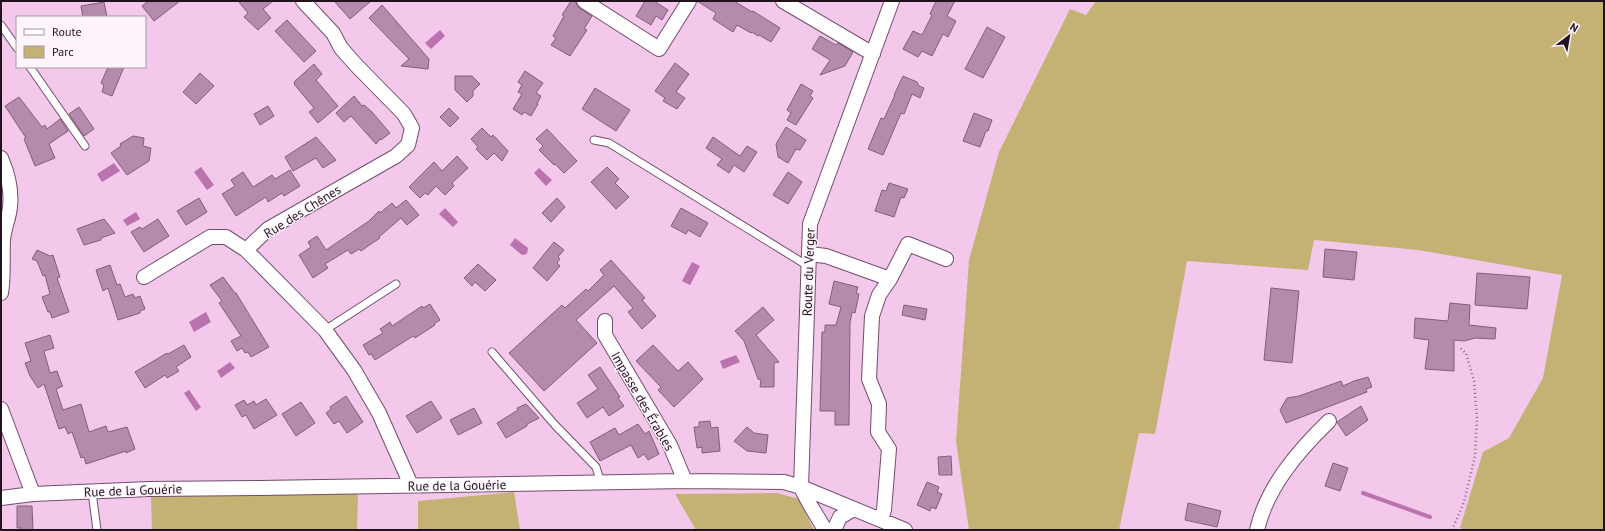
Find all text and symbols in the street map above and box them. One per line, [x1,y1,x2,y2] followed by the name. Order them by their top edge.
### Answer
[16,16,146,68] legend
[1549,16,1589,56] north arrow
[1567,20,1581,35] text: N
[52,24,82,39] text: Route
[52,44,74,59] text: Parc
[261,181,344,242] street label: Rue des Chênes
[798,227,819,316] street label: Route du Verger
[607,348,678,454] street label: Impasse des Érables
[408,476,506,495] street label: Rue de la Gouérie
[83,480,183,501] street label: Rue de la Gouérie

